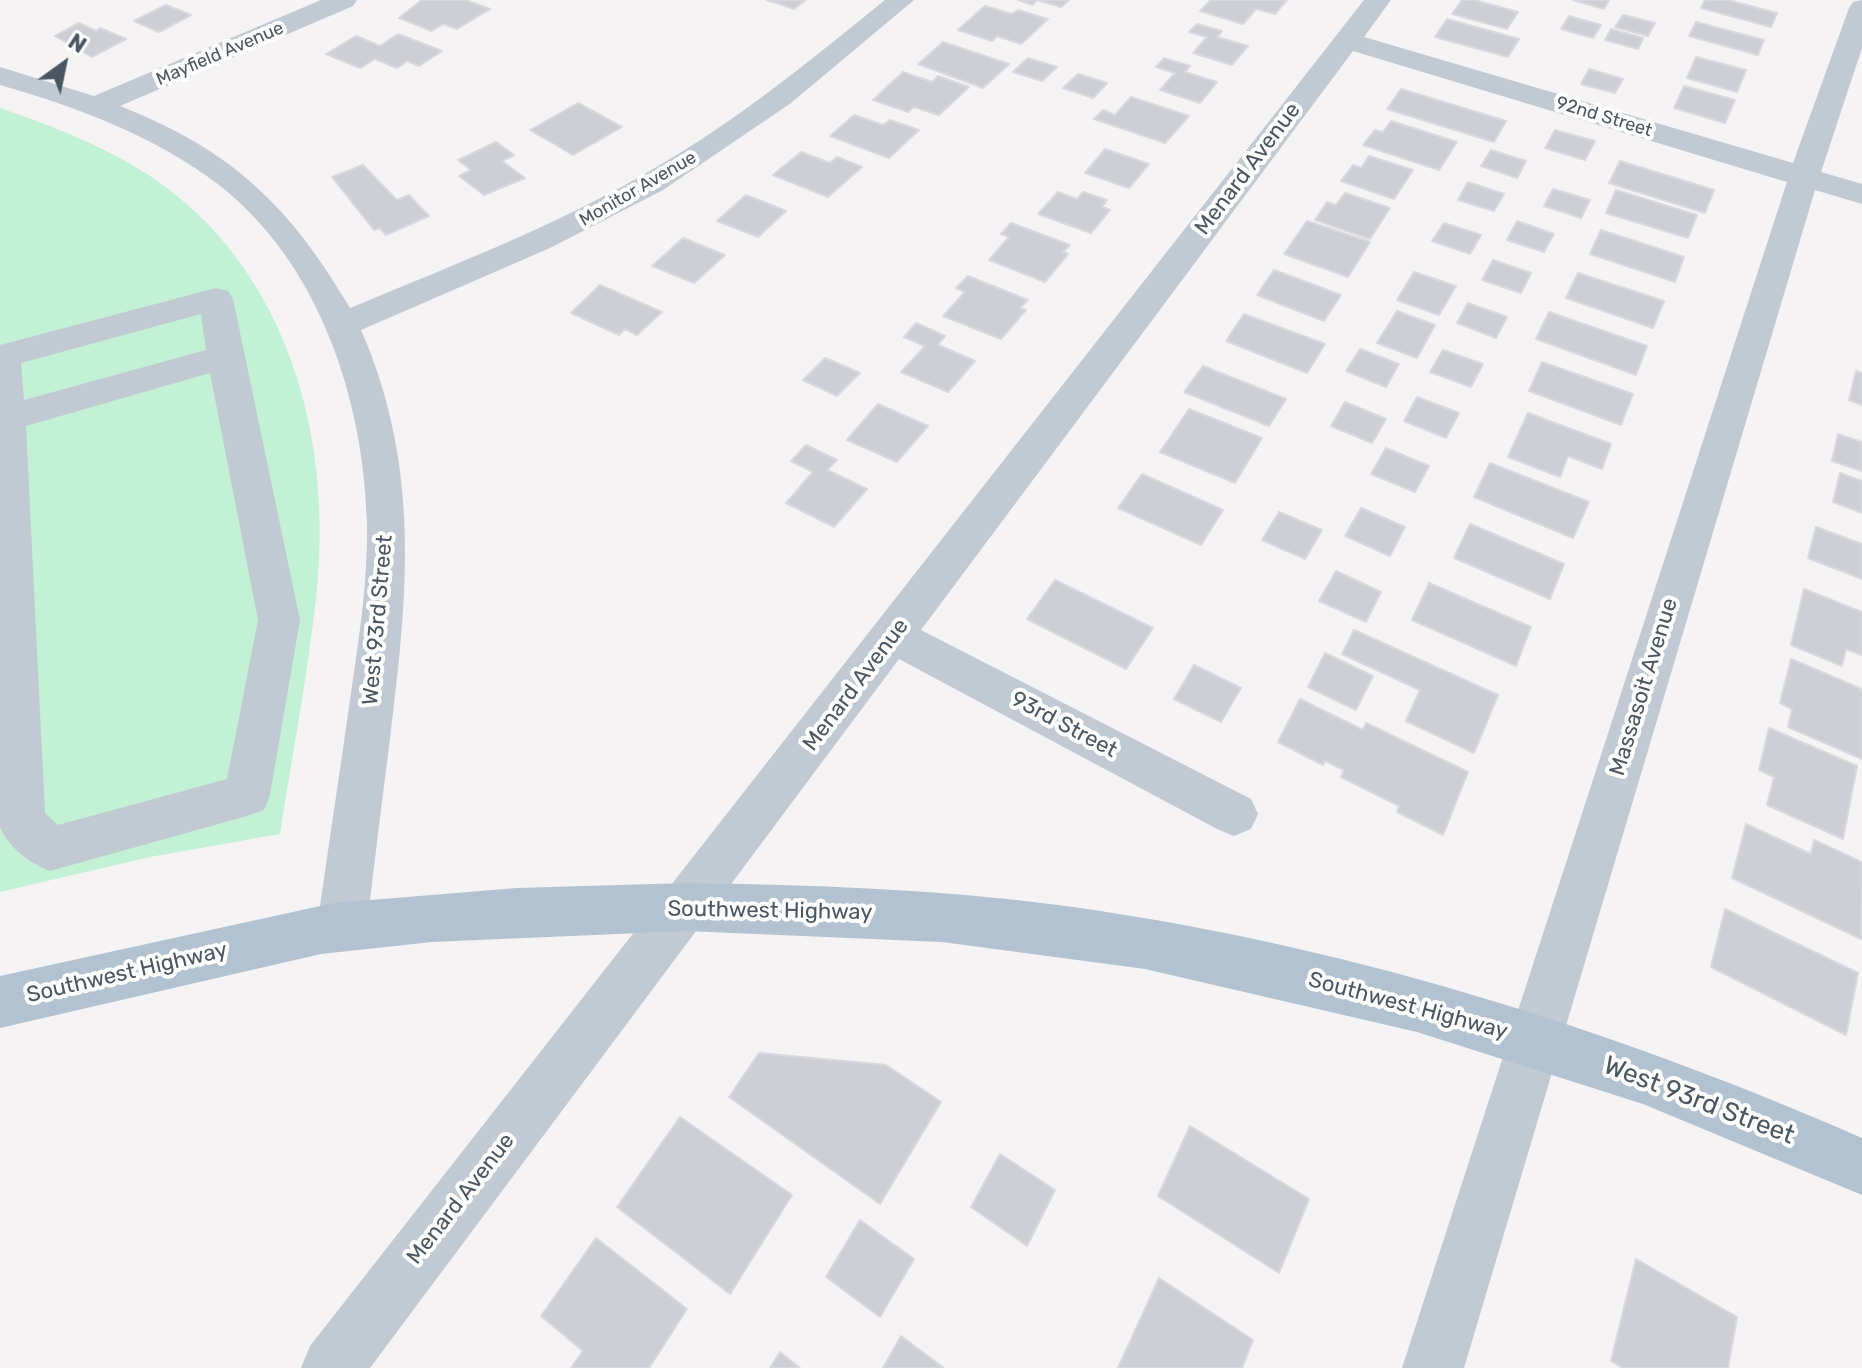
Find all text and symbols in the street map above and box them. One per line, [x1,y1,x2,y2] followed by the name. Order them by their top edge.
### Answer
[153,17,287,91] street label: Mayfield Avenue
[24,24,104,104] north arrow
[63,28,91,59] text: N
[1553,92,1655,142] street label: 92nd Street
[1190,98,1306,240] street label: Menard Avenue
[576,147,700,231] street label: Monitor Avenue
[357,534,399,706] street label: West 93rd Street
[1604,595,1684,779] street label: Massasoit Avenue
[798,614,914,756] street label: Menard Avenue
[1007,686,1121,764] street label: 93rd Street
[667,896,873,926] street label: Southwest Highway
[24,937,230,1009] street label: Southwest Highway
[1306,967,1510,1045] street label: Southwest Highway
[1599,1050,1799,1152] street label: West 93rd Street
[402,1128,520,1270] street label: Menard Avenue

